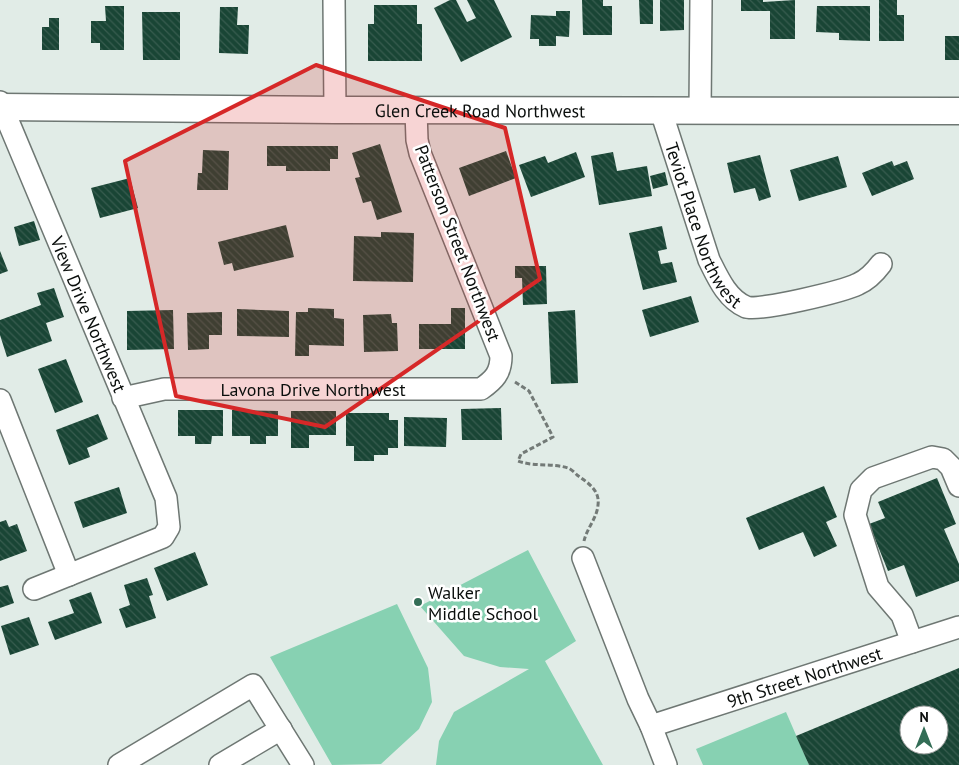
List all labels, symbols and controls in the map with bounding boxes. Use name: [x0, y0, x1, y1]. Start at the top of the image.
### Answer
street label: Glen Creek Road Northwest: [375, 99, 585, 122]
street label: Teviot Place Northwest: [660, 139, 746, 313]
street label: Patterson Street Northwest: [410, 142, 506, 344]
street label: View Drive Northwest: [46, 232, 132, 396]
street label: Lavona Drive Northwest: [220, 378, 406, 401]
place label: Walker Middle School: [428, 581, 538, 625]
marker: Walker Middle School: [412, 596, 424, 608]
street label: 9th Street Northwest: [724, 641, 885, 712]
north arrow: [899, 705, 949, 755]
text: N: [919, 708, 929, 726]

